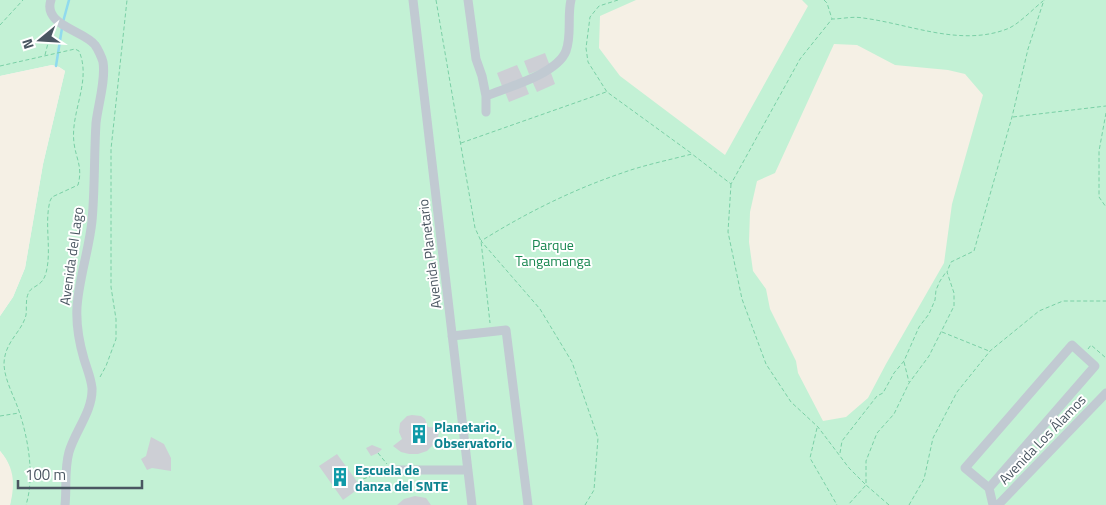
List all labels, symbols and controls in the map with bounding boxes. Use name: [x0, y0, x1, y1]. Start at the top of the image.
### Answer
north arrow: [15, 15, 65, 65]
text: N: [16, 36, 39, 52]
street label: Avenida Planetario: [412, 198, 446, 310]
street label: Avenida del Lago: [54, 206, 88, 306]
park label: Parque Tangamanga: [515, 234, 591, 271]
street label: Avenida Los Álamos: [994, 389, 1090, 489]
place label: Planetario, Observatorio: [434, 416, 513, 453]
building icon: Planetario, Observatorio: [408, 423, 430, 445]
scale bar: [18, 458, 141, 490]
place label: Escuela de danza del SNTE: [355, 459, 449, 496]
text: 100 m: [25, 463, 66, 486]
building icon: Escuela de danza del SNTE: [329, 466, 351, 488]

